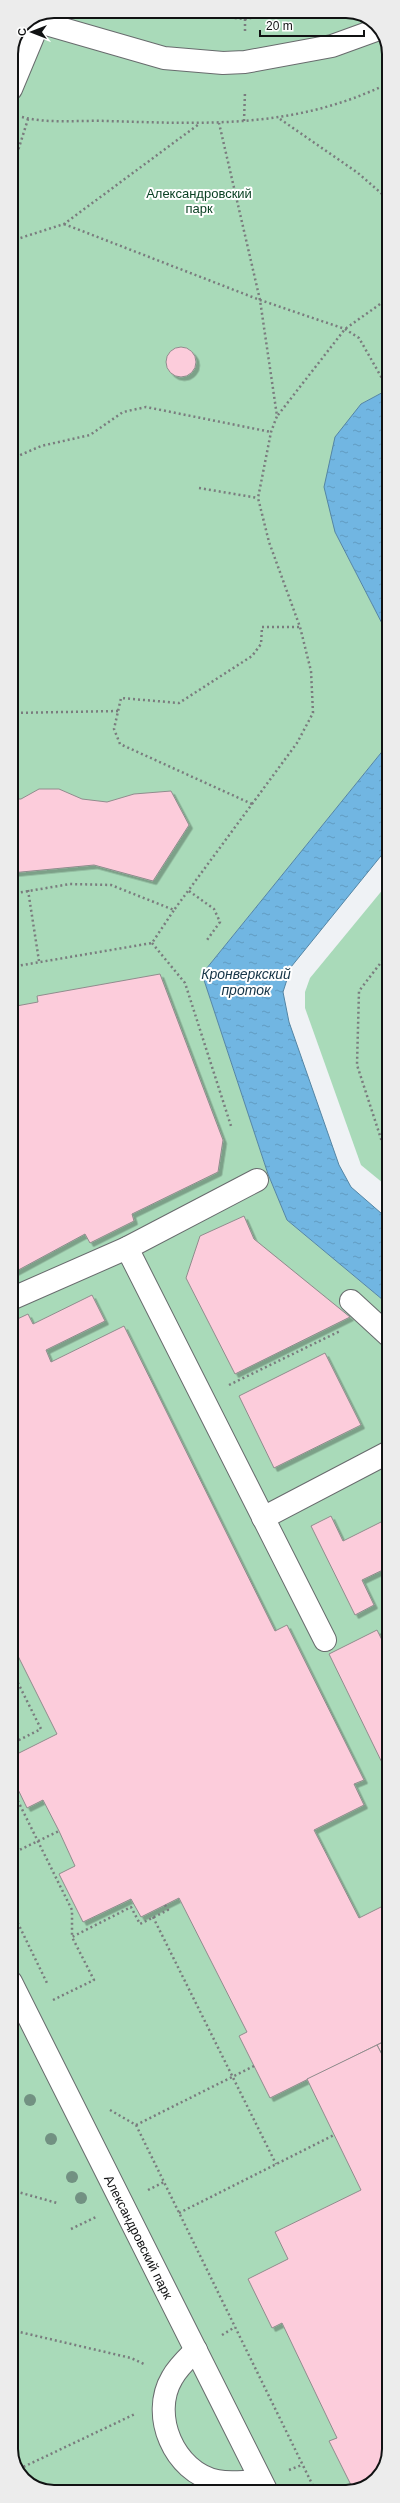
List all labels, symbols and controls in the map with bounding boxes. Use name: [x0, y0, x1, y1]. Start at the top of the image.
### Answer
north arrow: [12, 12, 52, 52]
scale bar: [260, 12, 364, 38]
text: 20 m: [266, 19, 293, 33]
text: С: [16, 28, 28, 36]
park label: Александровский парк: [146, 186, 252, 216]
water label: Кронверкский проток: [201, 966, 291, 998]
street label: Александровский парк: [102, 2172, 176, 2301]

